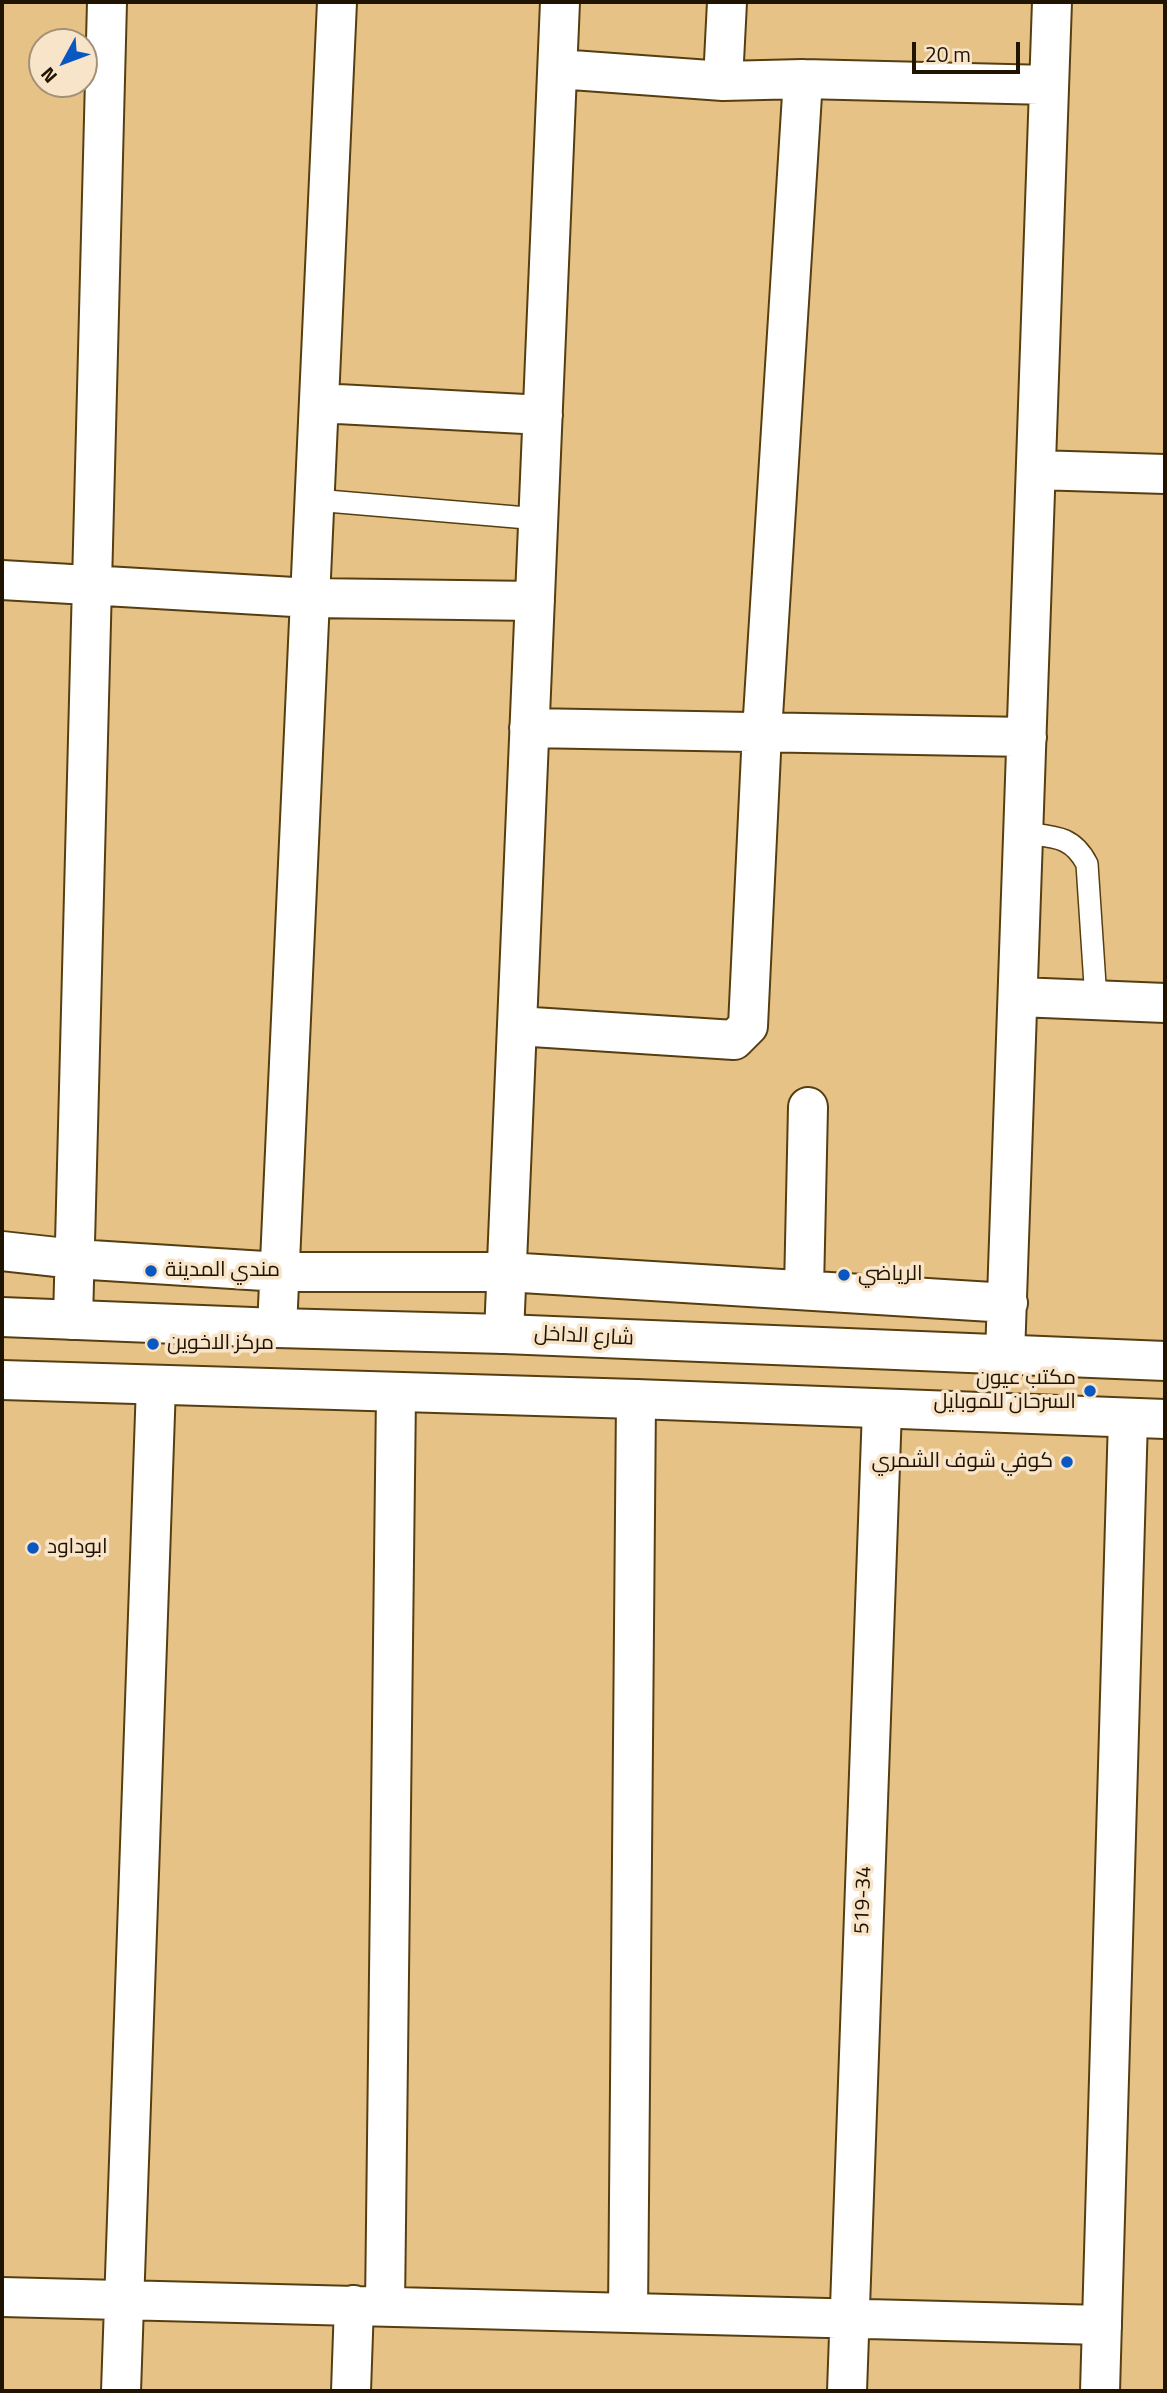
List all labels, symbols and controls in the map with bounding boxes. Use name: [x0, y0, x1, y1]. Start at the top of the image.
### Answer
north arrow: [28, 28, 98, 98]
scale bar: [915, 28, 1024, 72]
text: 20 m: [925, 38, 971, 70]
text: N: [33, 61, 64, 90]
place label: مندي المدينة: [165, 1258, 280, 1284]
place label: الرياضي: [858, 1262, 923, 1288]
marker: مندي المدينة: [143, 1263, 159, 1279]
marker: الرياضي: [836, 1267, 852, 1283]
street label: شارع الداخل: [533, 1322, 635, 1352]
place label: مركز الاخوين: [167, 1331, 274, 1357]
marker: مركز الاخوين: [145, 1336, 161, 1352]
place label: مكتب عيون السرحان للموبايل: [933, 1366, 1076, 1416]
marker: مكتب عيون السرحان للموبايل: [1082, 1383, 1098, 1399]
place label: كوفي شوف الشمري: [871, 1449, 1053, 1475]
marker: كوفي شوف الشمري: [1059, 1454, 1075, 1470]
place label: ابوداود: [47, 1535, 108, 1561]
marker: ابوداود: [25, 1540, 41, 1556]
street label: 519-34: [850, 1866, 878, 1934]

